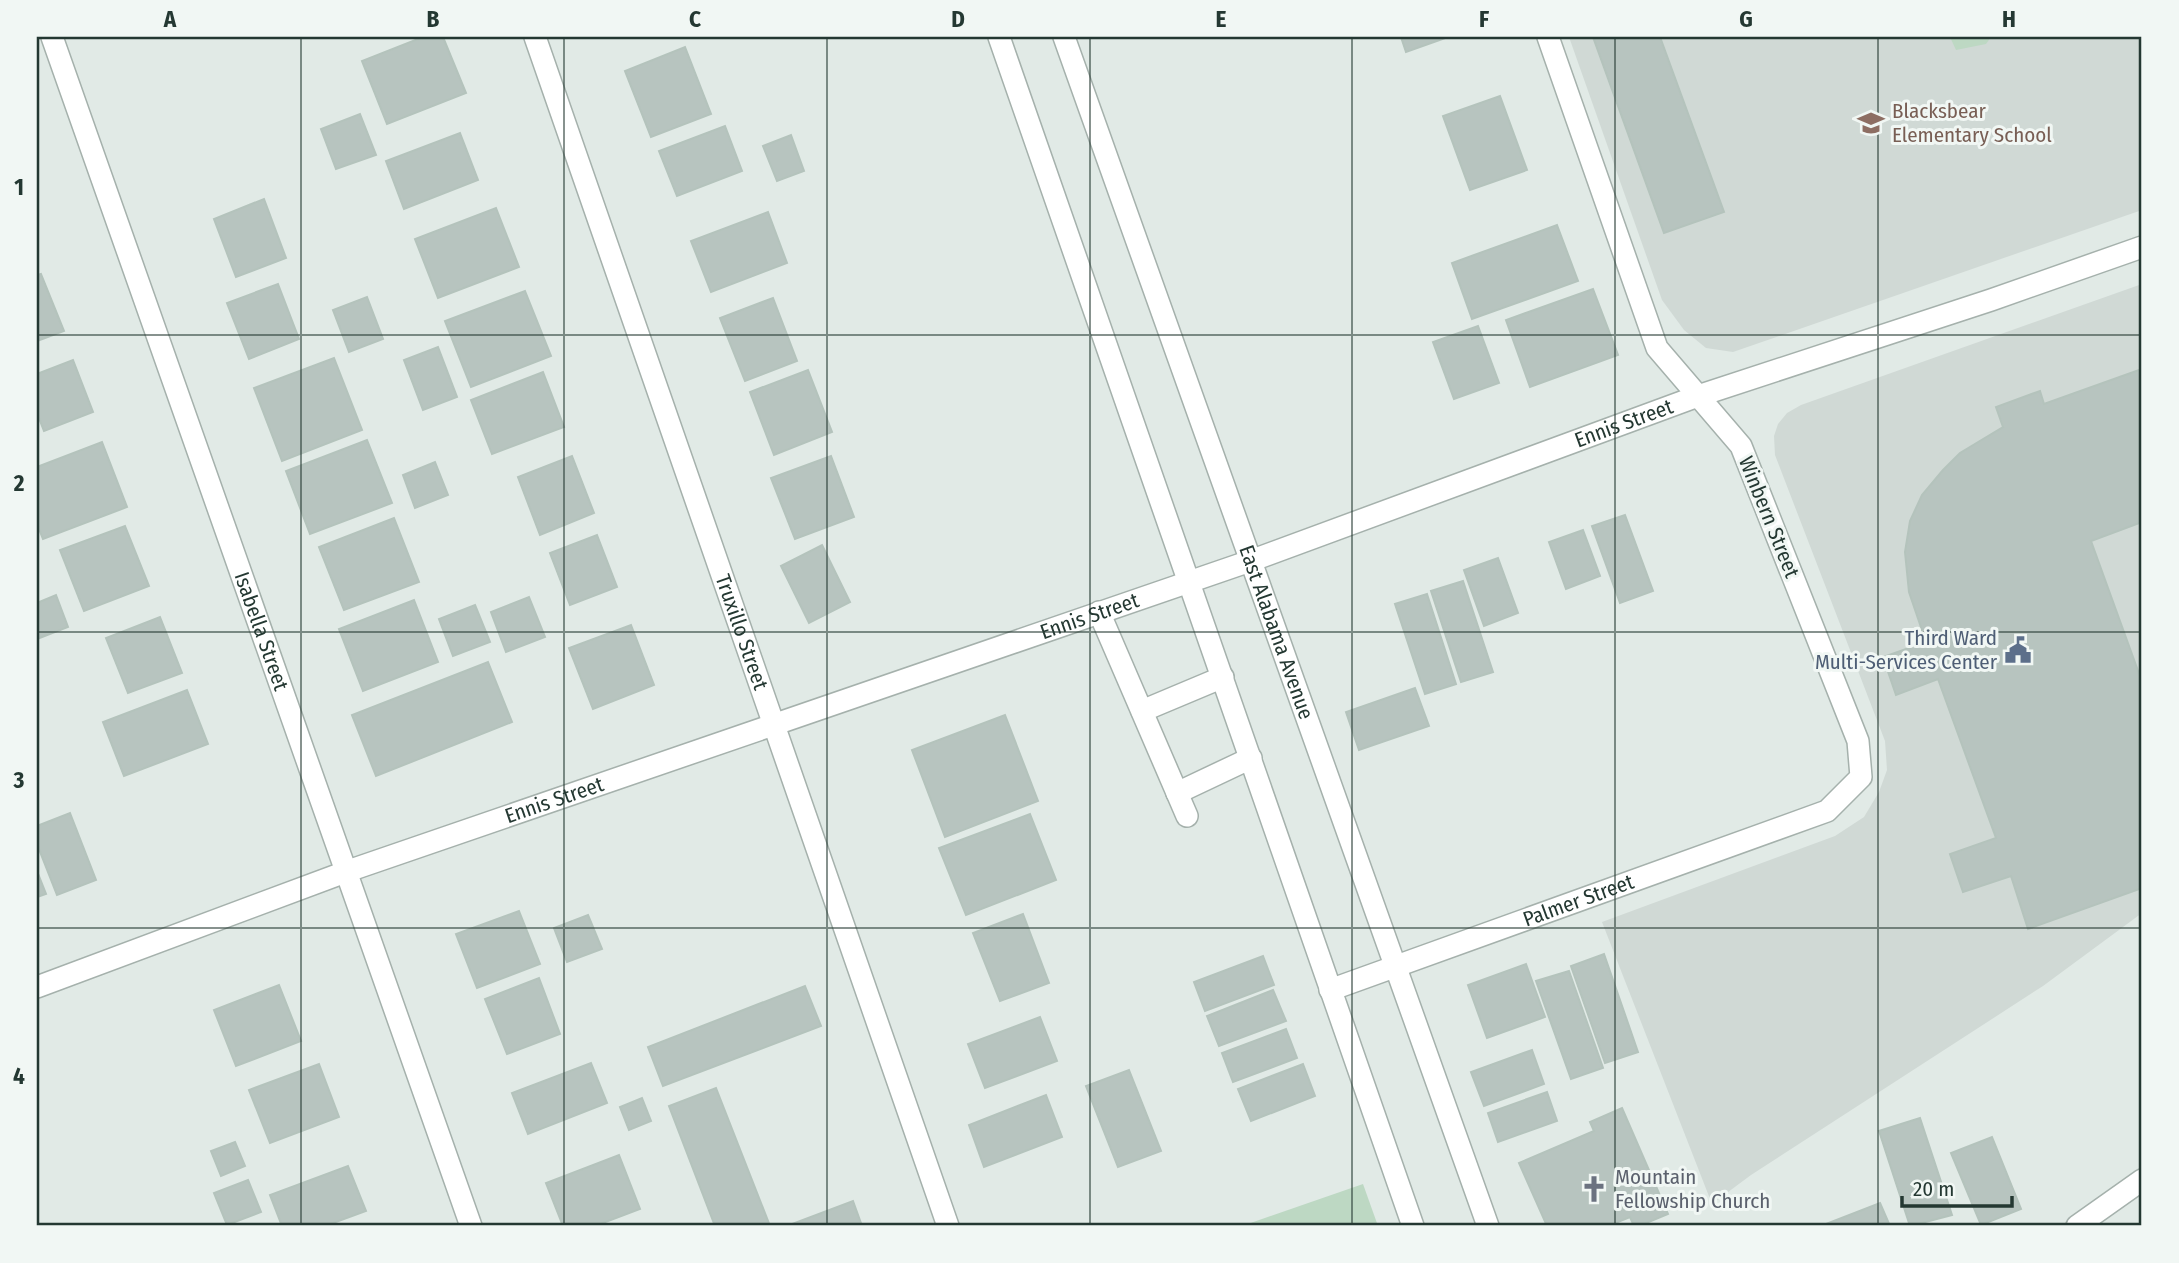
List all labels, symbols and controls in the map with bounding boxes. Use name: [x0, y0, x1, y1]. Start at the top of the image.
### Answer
text: A: [163, 5, 177, 33]
text: B: [427, 5, 440, 33]
text: C: [689, 5, 701, 33]
text: D: [951, 5, 965, 33]
text: E: [1216, 5, 1227, 33]
text: F: [1479, 5, 1489, 33]
text: G: [1739, 5, 1753, 33]
text: H: [2002, 5, 2016, 33]
place label: Blacksbear Elementary School: [1892, 98, 2052, 148]
school or university icon: Blacksbear Elementary School: [1856, 108, 1886, 138]
text: 1: [14, 173, 24, 201]
street label: Ennis Street: [1571, 393, 1677, 453]
street label: Winbern Street: [1733, 453, 1805, 582]
text: 2: [13, 469, 25, 497]
street label: East Alabama Avenue: [1233, 542, 1319, 723]
street label: Isabella Street: [229, 568, 294, 694]
street label: Truxillo Street: [710, 571, 774, 693]
street label: Ennis Street: [1037, 587, 1142, 645]
place label: Third Ward Multi-Services Center: [1815, 625, 1998, 675]
public building icon: Third Ward Multi-Services Center: [2003, 635, 2033, 665]
text: 3: [13, 766, 25, 794]
street label: Ennis Street: [501, 771, 607, 829]
street label: Palmer Street: [1519, 869, 1637, 932]
text: 4: [13, 1062, 25, 1090]
place label: Mountain Fellowship Church: [1615, 1164, 1770, 1214]
scale bar: [1902, 1165, 2013, 1209]
church icon: Mountain Fellowship Church: [1579, 1174, 1609, 1204]
text: 20 m: [1913, 1176, 1954, 1202]

